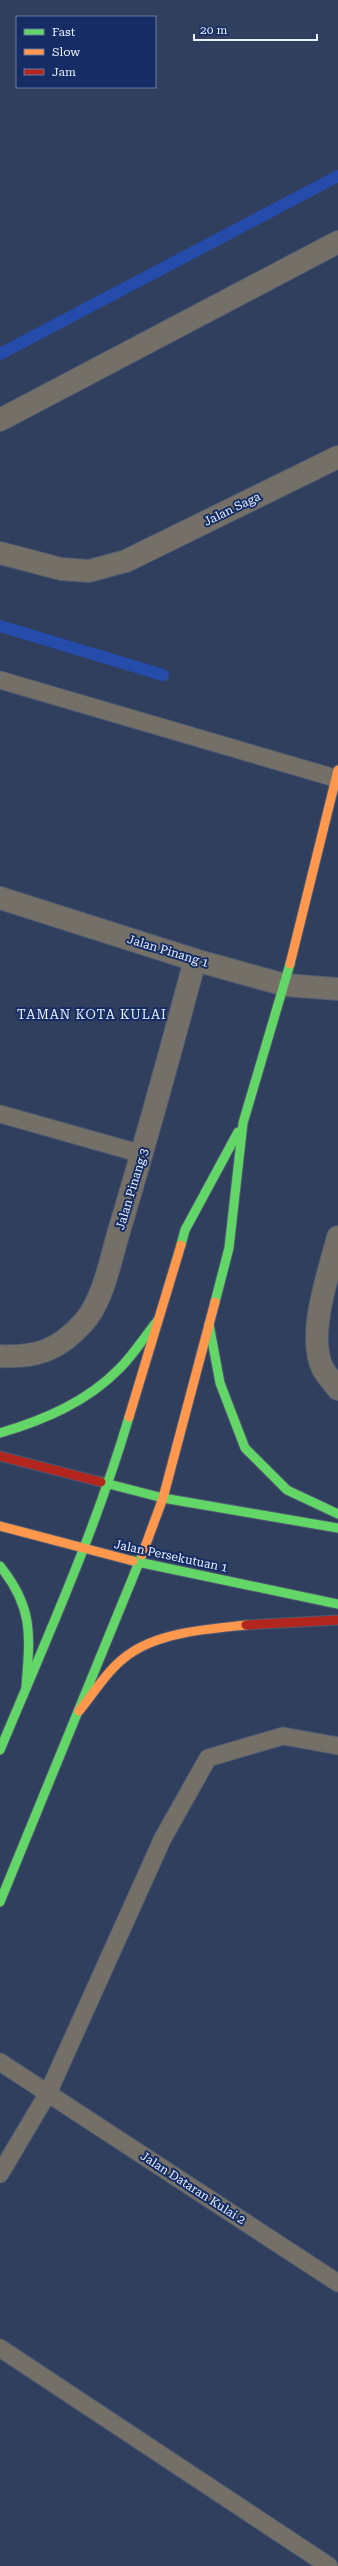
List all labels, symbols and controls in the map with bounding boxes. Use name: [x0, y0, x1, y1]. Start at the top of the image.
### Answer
legend: [16, 16, 156, 88]
scale bar: [194, 16, 317, 42]
text: 20 m: [200, 23, 227, 37]
text: Fast: [52, 25, 76, 39]
text: Slow: [52, 45, 80, 59]
text: Jam: [52, 65, 76, 79]
street label: Jalan Saga: [201, 489, 263, 529]
street label: Jalan Pinang 1: [126, 932, 211, 970]
district label: TAMAN KOTA KULAI: [17, 1007, 167, 1022]
street label: Jalan Pinang 3: [113, 1146, 151, 1231]
street label: Jalan Persekutuan 1: [113, 1537, 229, 1575]
street label: Jalan Dataran Kulai 2: [138, 2149, 248, 2227]

